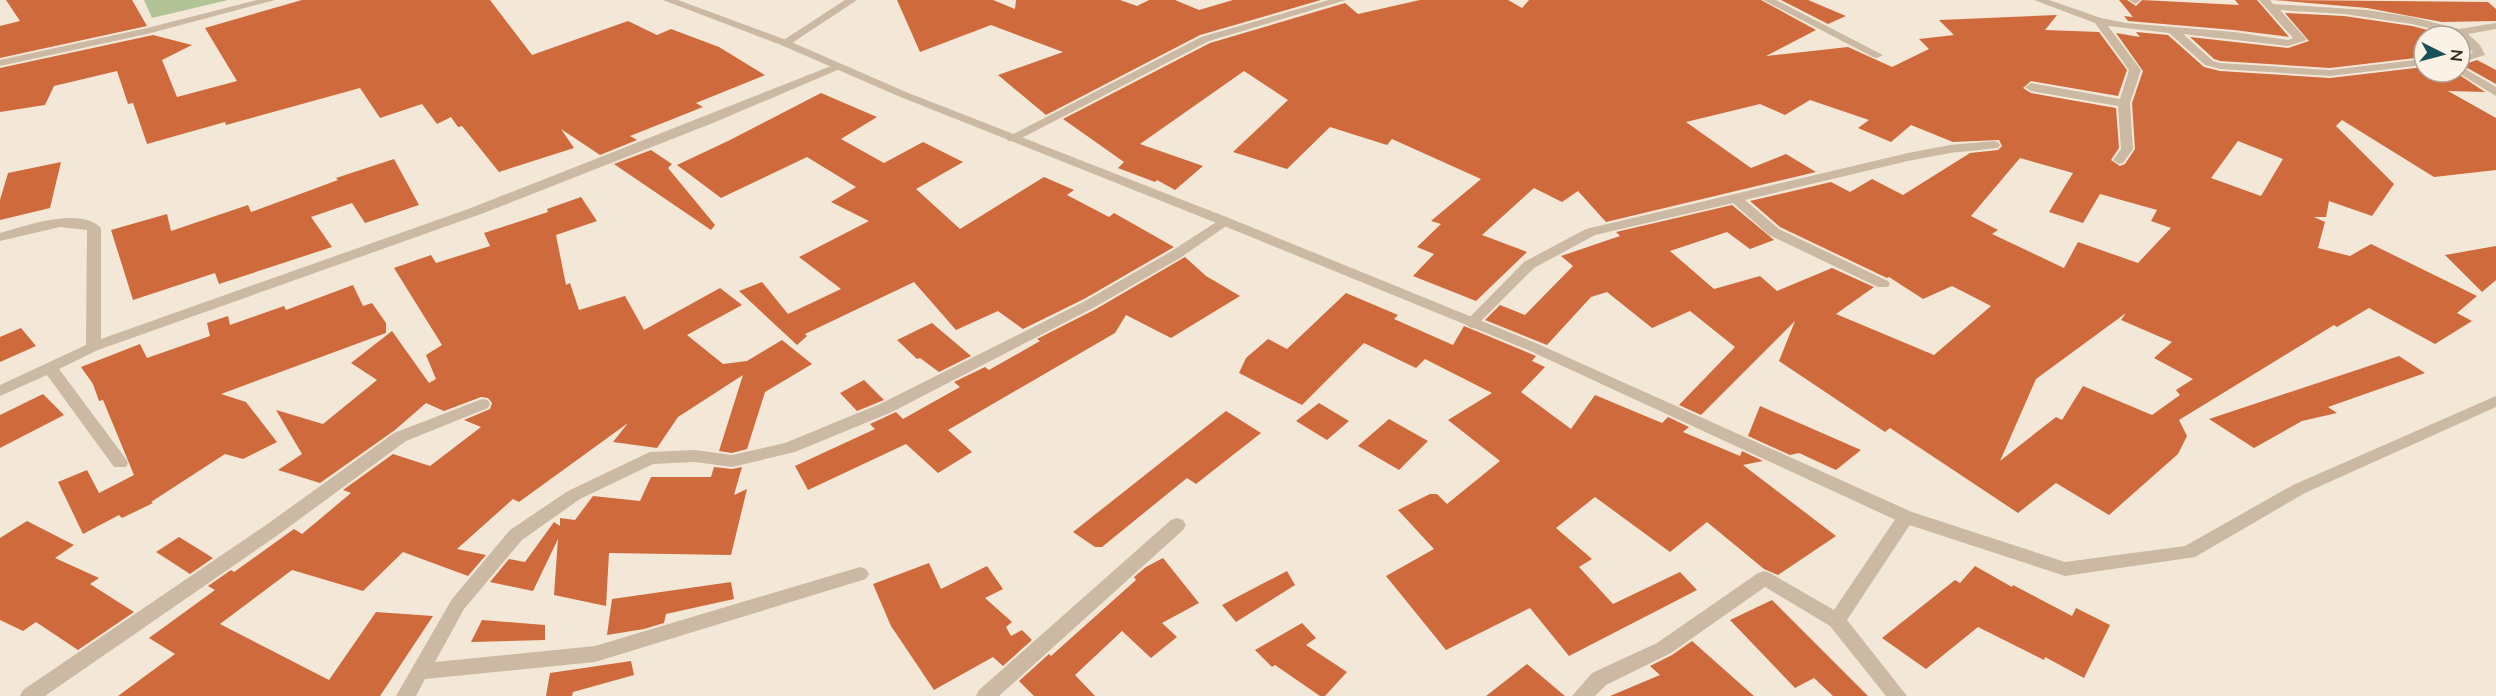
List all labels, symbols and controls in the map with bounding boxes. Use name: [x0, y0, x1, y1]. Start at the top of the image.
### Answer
north arrow: [2412, 24, 2472, 84]
text: N: [2447, 48, 2468, 63]

